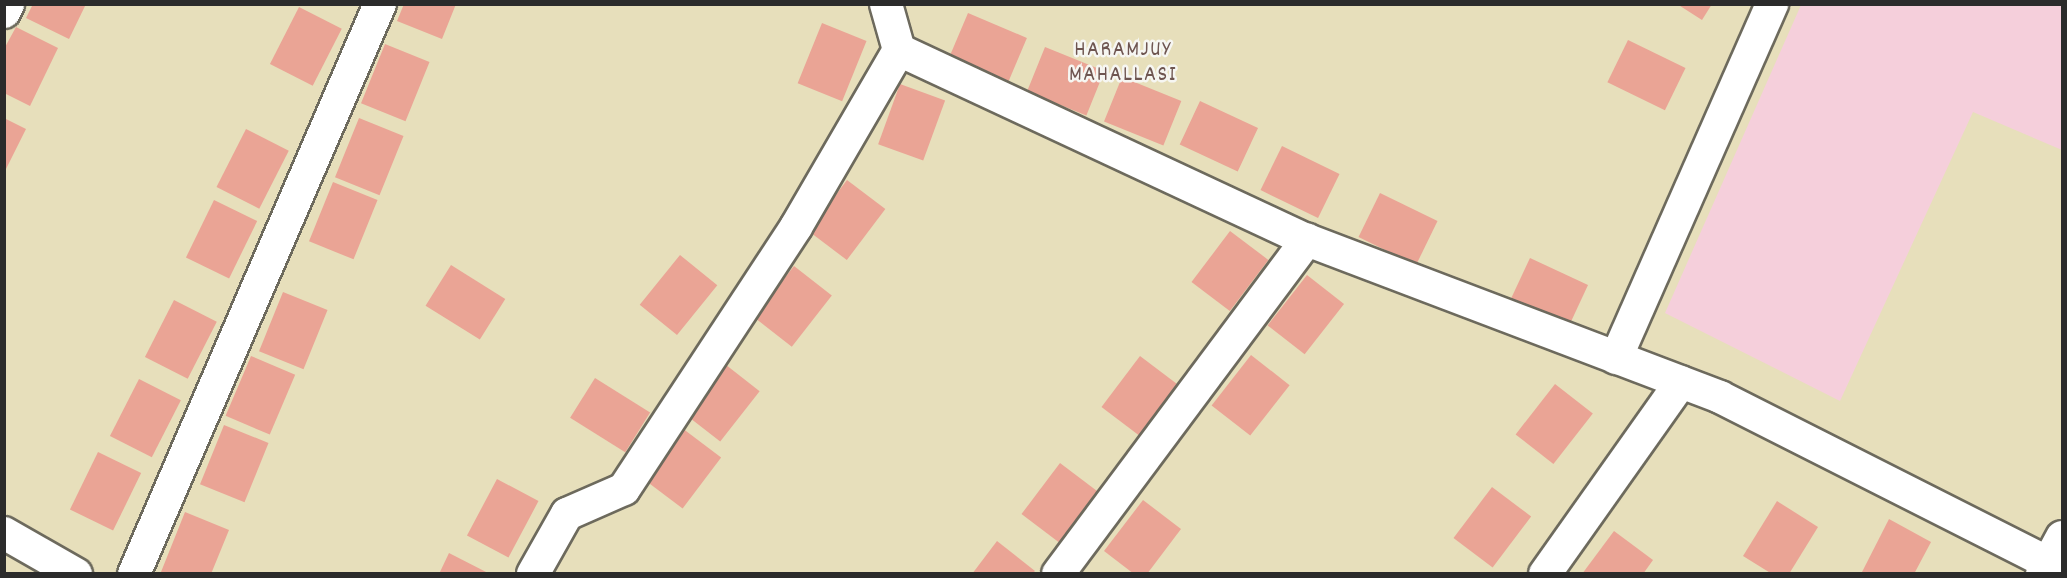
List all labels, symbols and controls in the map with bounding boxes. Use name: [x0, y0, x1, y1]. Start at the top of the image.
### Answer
district label: HARAMJUY MAHALLASI: [1069, 37, 1177, 88]

